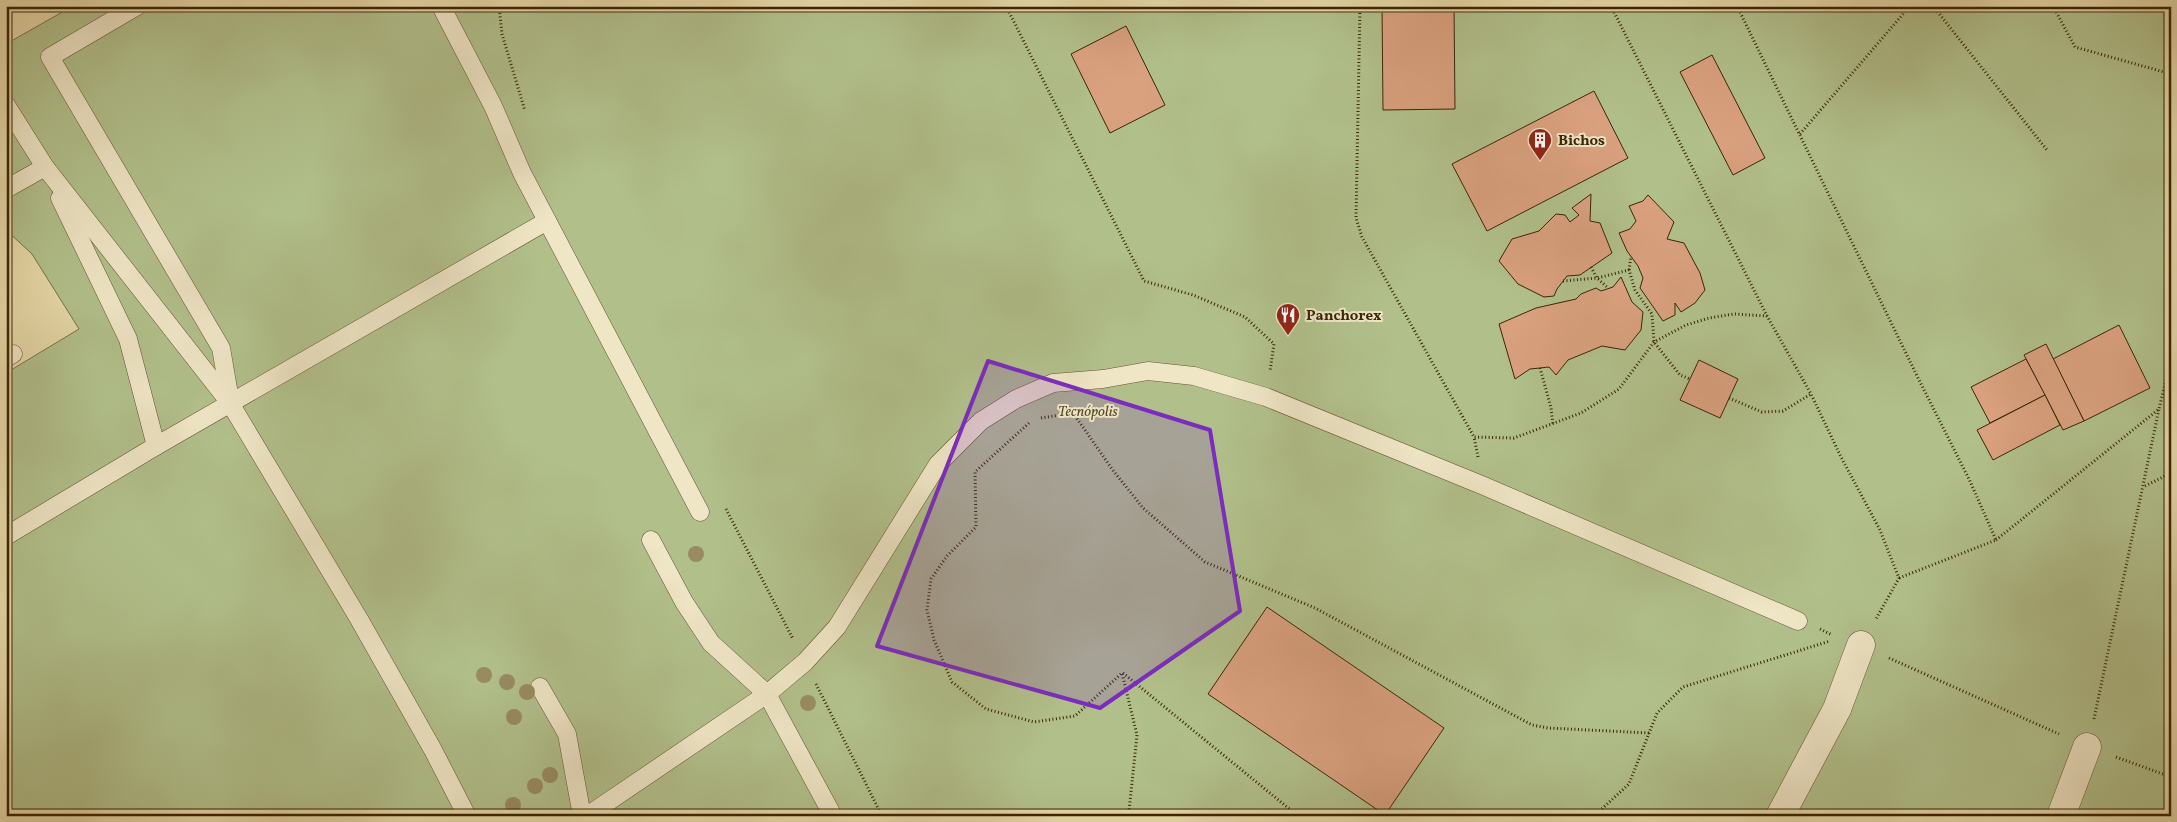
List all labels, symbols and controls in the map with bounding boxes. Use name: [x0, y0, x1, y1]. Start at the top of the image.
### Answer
building icon: Bichos: [1527, 127, 1553, 161]
place label: Bichos: [1558, 131, 1605, 152]
restaurant icon: Panchorex: [1275, 302, 1301, 336]
place label: Panchorex: [1306, 306, 1382, 327]
park label: Tecnópolis: [1058, 402, 1118, 423]

